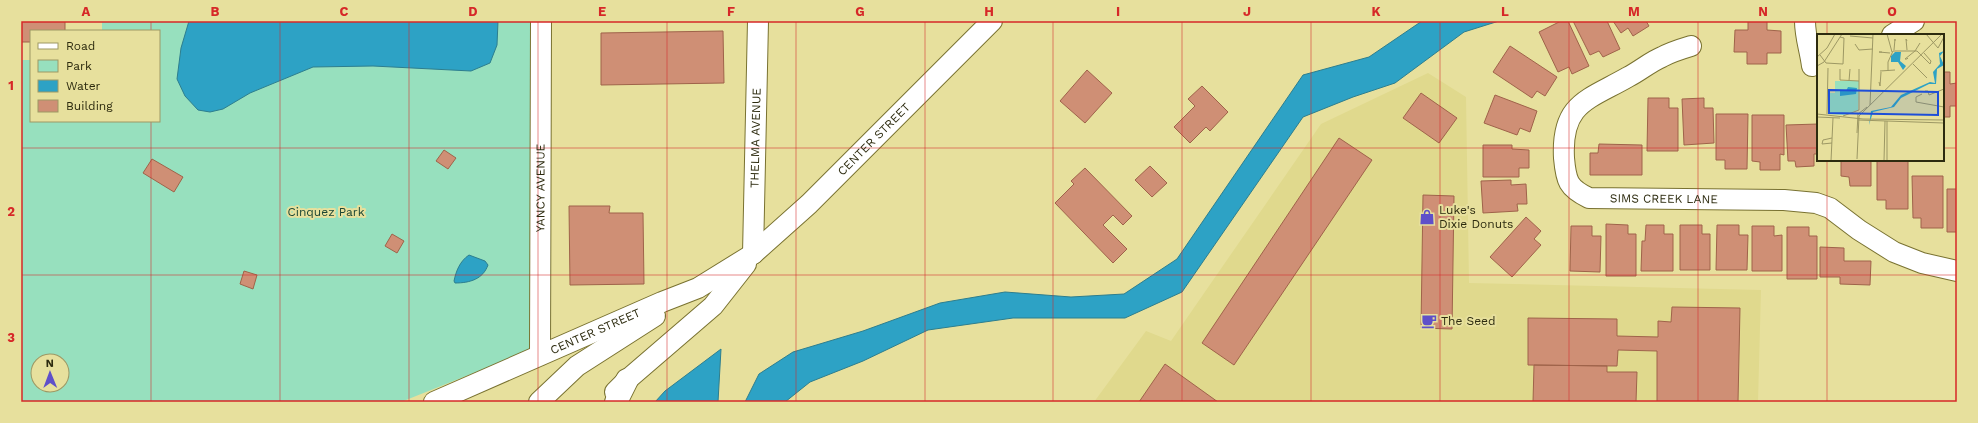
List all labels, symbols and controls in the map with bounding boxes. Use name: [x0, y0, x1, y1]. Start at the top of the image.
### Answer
text: A: [82, 4, 91, 19]
text: B: [211, 4, 220, 19]
text: C: [340, 4, 349, 19]
text: D: [468, 4, 478, 19]
text: E: [598, 4, 606, 19]
text: F: [727, 4, 735, 19]
text: G: [855, 4, 865, 19]
text: H: [984, 4, 994, 19]
text: I: [1116, 4, 1120, 19]
text: J: [1243, 4, 1251, 19]
text: K: [1371, 4, 1381, 19]
text: L: [1501, 4, 1509, 19]
text: M: [1628, 4, 1640, 19]
text: N: [1758, 4, 1768, 19]
text: O: [1887, 4, 1897, 19]
legend: [30, 30, 160, 122]
inset map: [1817, 34, 1944, 161]
text: Road: [66, 39, 95, 53]
text: Park: [66, 59, 92, 73]
text: 1: [8, 78, 14, 93]
text: Water: [66, 79, 101, 93]
street label: THELMA AVENUE: [747, 88, 764, 188]
text: Building: [66, 99, 113, 113]
street label: CENTER STREET: [835, 100, 913, 178]
street label: YANCY AVENUE: [533, 143, 548, 232]
street label: SIMS CREEK LANE: [1610, 191, 1718, 206]
place label: Luke's Dixie Donuts: [1439, 203, 1513, 231]
text: 2: [7, 204, 15, 219]
park label: Cinquez Park: [287, 205, 365, 219]
shop icon: Luke's Dixie Donuts: [1418, 208, 1436, 226]
street label: CENTER STREET: [548, 305, 642, 357]
cafe icon: The Seed: [1420, 312, 1438, 330]
place label: The Seed: [1441, 314, 1496, 328]
text: 3: [7, 330, 15, 345]
north arrow: [30, 353, 70, 393]
text: N: [46, 357, 54, 370]

